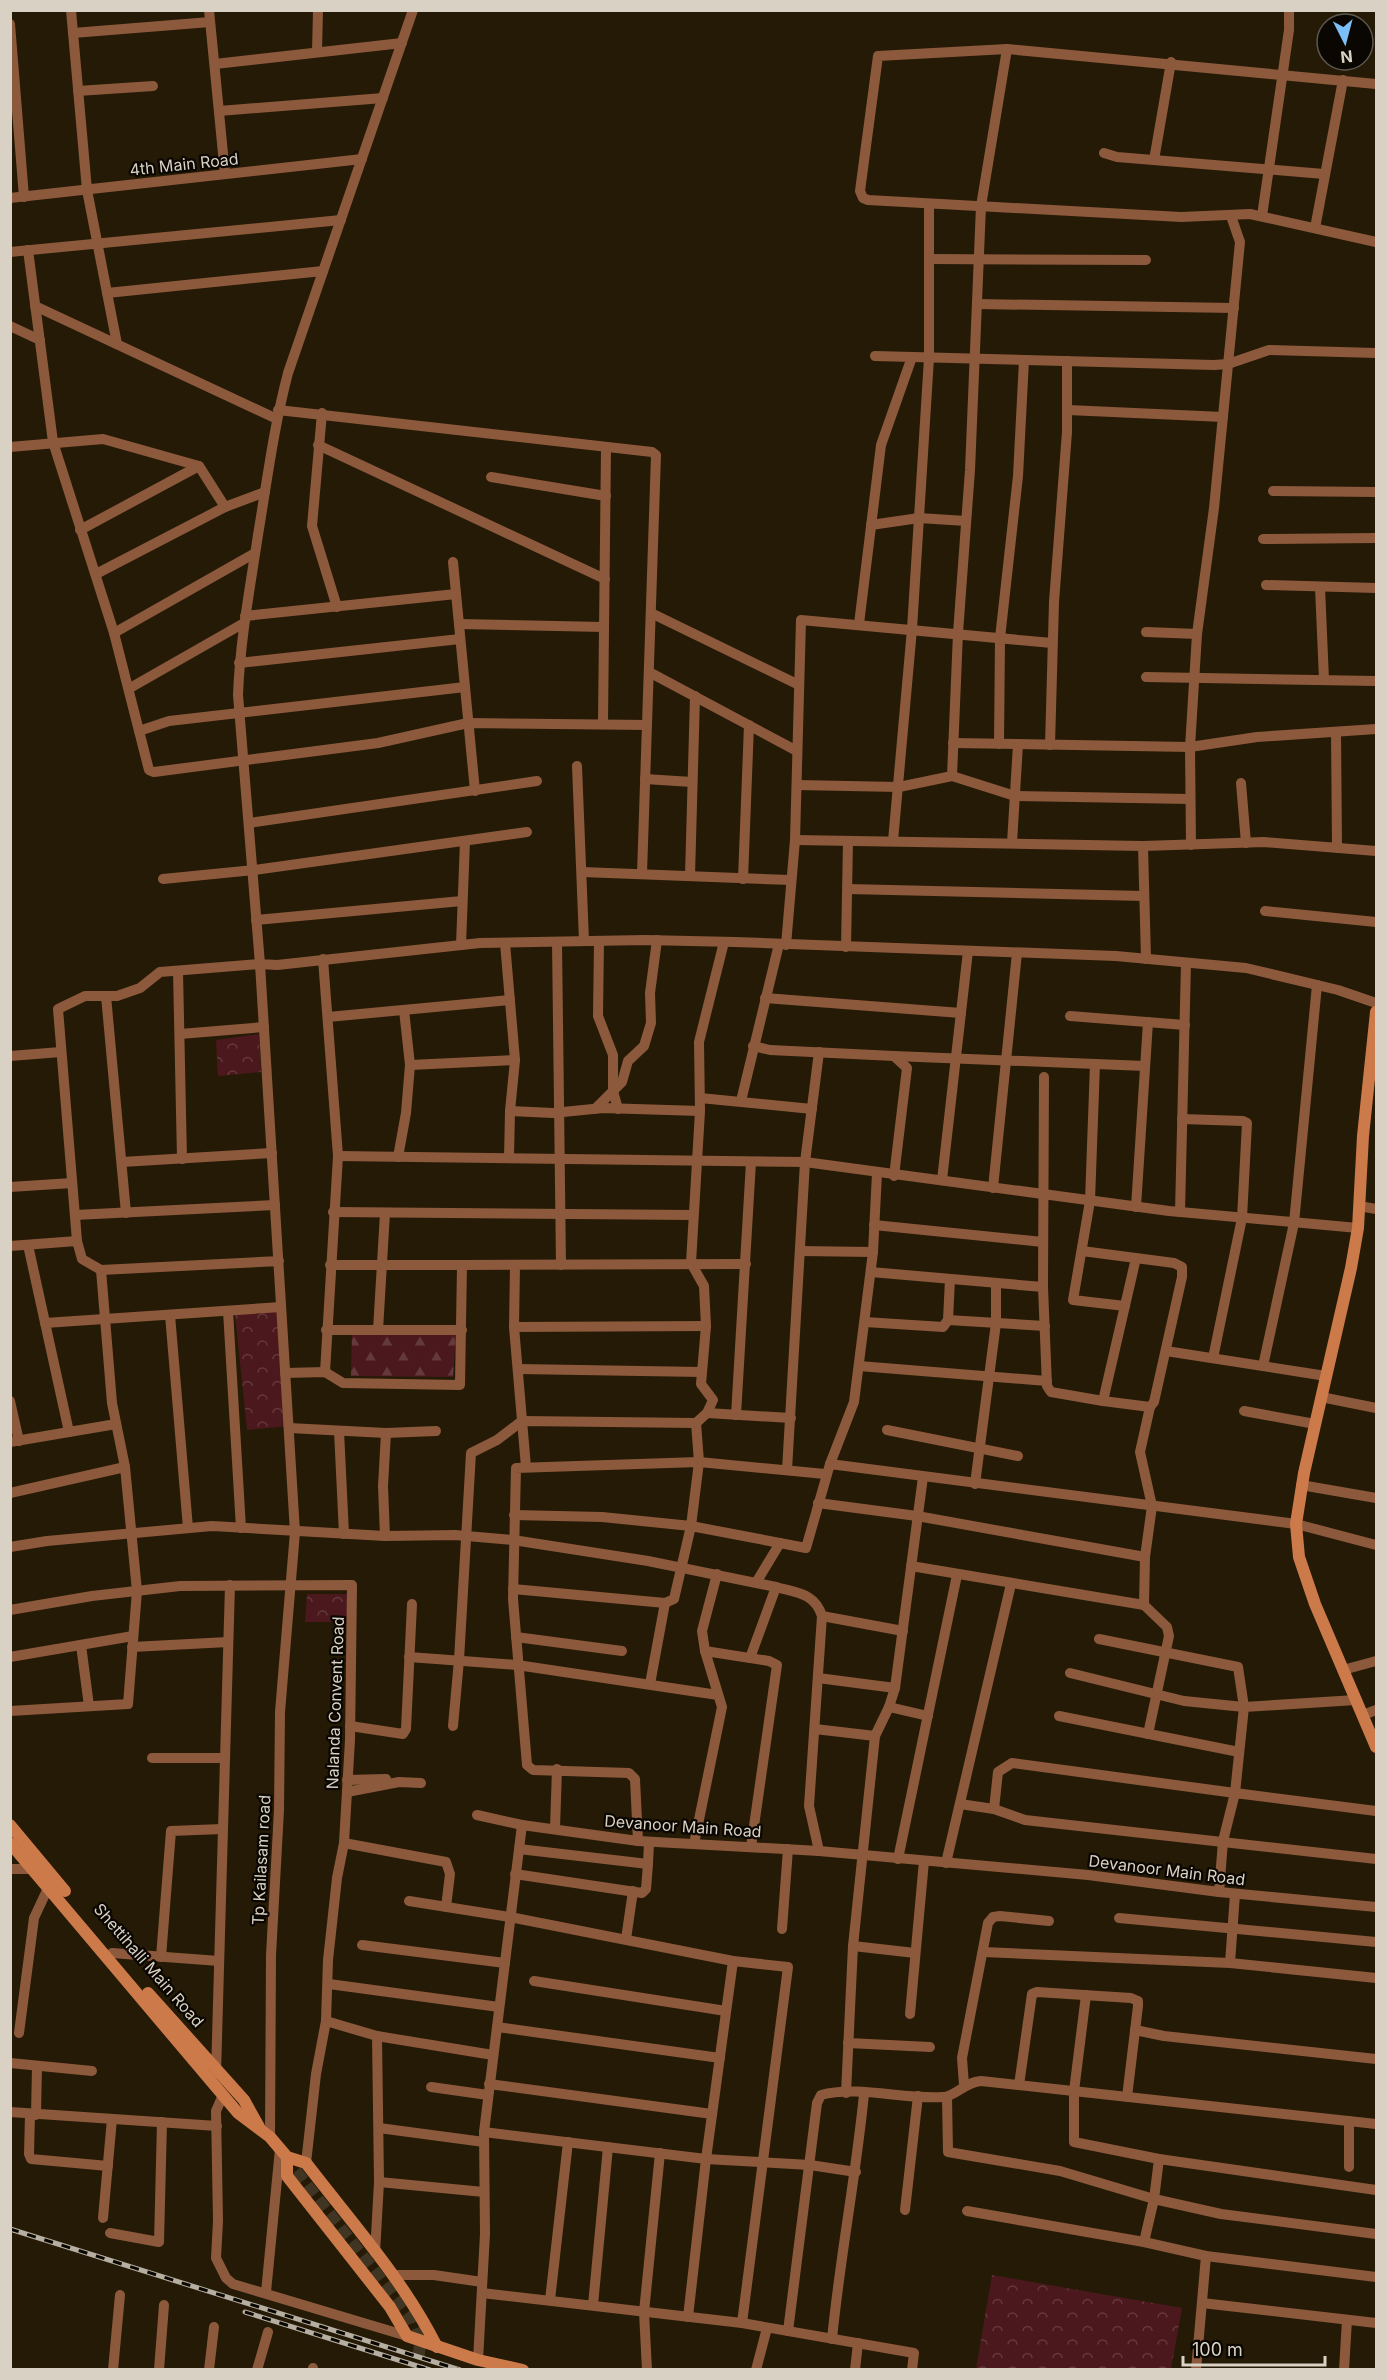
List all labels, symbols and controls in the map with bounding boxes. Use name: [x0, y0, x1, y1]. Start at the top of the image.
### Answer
north arrow: [1315, 12, 1375, 72]
text: N: [1339, 46, 1354, 68]
street label: 4th Main Road: [129, 148, 239, 180]
street label: Nalanda Convent Road: [322, 1616, 348, 1790]
street label: Tp Kailasam road: [248, 1794, 274, 1926]
street label: Devanoor Main Road: [604, 1811, 762, 1841]
street label: Devanoor Main Road: [1088, 1850, 1246, 1890]
street label: Shettihalli Main Road: [90, 1899, 208, 2031]
scale bar: [1183, 2329, 1326, 2367]
text: 100 m: [1192, 2339, 1243, 2360]

